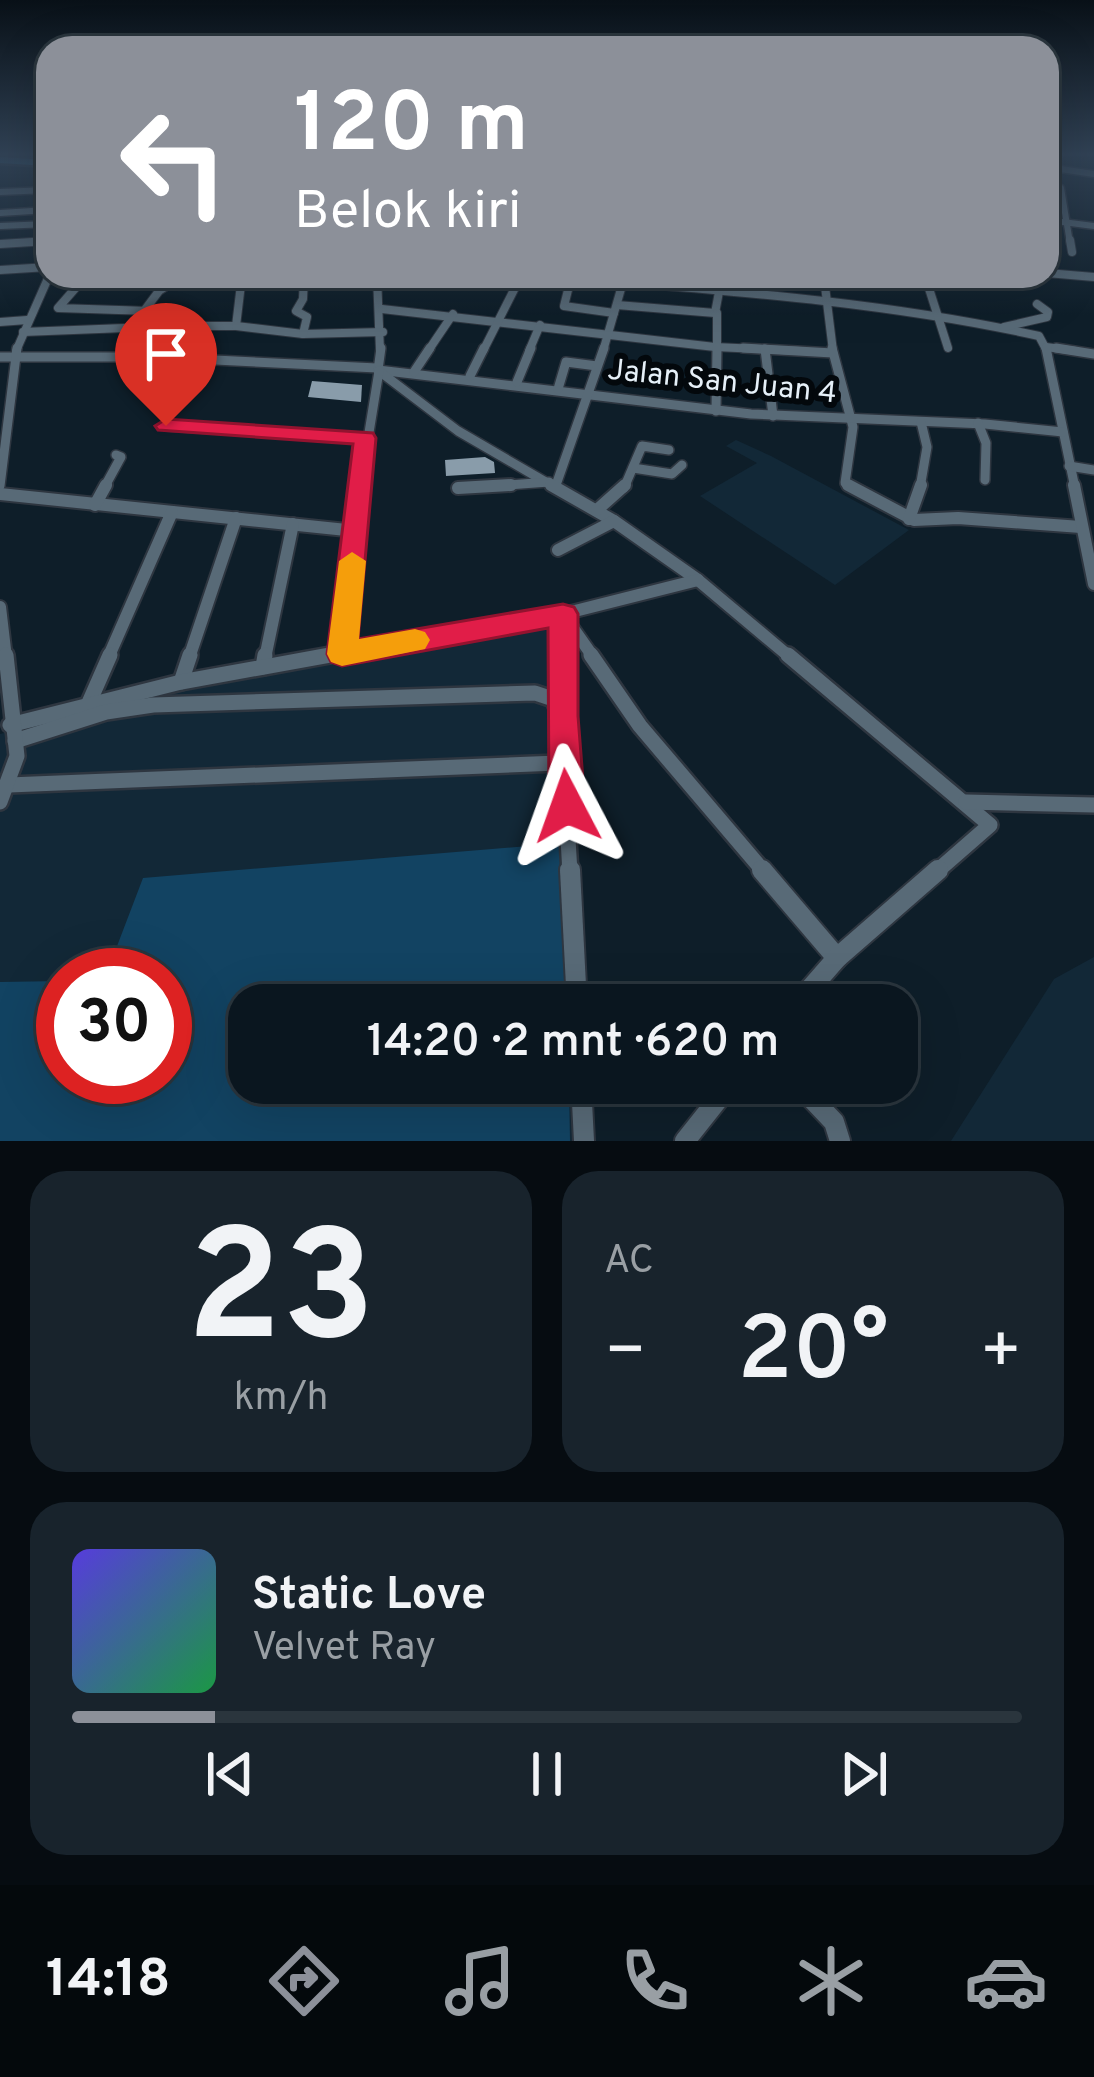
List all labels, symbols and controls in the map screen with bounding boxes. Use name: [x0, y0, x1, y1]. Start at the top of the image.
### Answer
text: 120 m: [294, 75, 529, 181]
icon: left: [96, 84, 252, 240]
text: Belok kiri: [294, 179, 521, 248]
pin: [115, 303, 217, 426]
icon: arrive: [133, 321, 199, 387]
street label: Jalan San Juan 4: [605, 353, 839, 413]
position arrow: [504, 743, 630, 869]
speed limit sign: 30: [36, 948, 192, 1104]
text: 14:20 · 2 mnt · 620 m: [367, 1015, 779, 1072]
text: 23: [187, 1198, 375, 1396]
text: AC: [604, 1238, 654, 1287]
text: 20°: [737, 1298, 889, 1411]
text: −: [604, 1313, 647, 1396]
text: +: [979, 1313, 1022, 1396]
text: km/h: [234, 1375, 328, 1424]
text: Static Love: [252, 1568, 486, 1625]
text: Velvet Ray: [252, 1625, 436, 1674]
icon: previous: [197, 1741, 263, 1807]
icon: pause: [514, 1741, 580, 1807]
icon: next: [831, 1741, 897, 1807]
icon: directions: [262, 1939, 346, 2023]
icon: music: [438, 1939, 522, 2023]
icon: phone: [613, 1939, 697, 2023]
icon: climate: [789, 1939, 873, 2023]
icon: car: [964, 1939, 1048, 2023]
text: 14:18: [46, 1947, 171, 2016]

